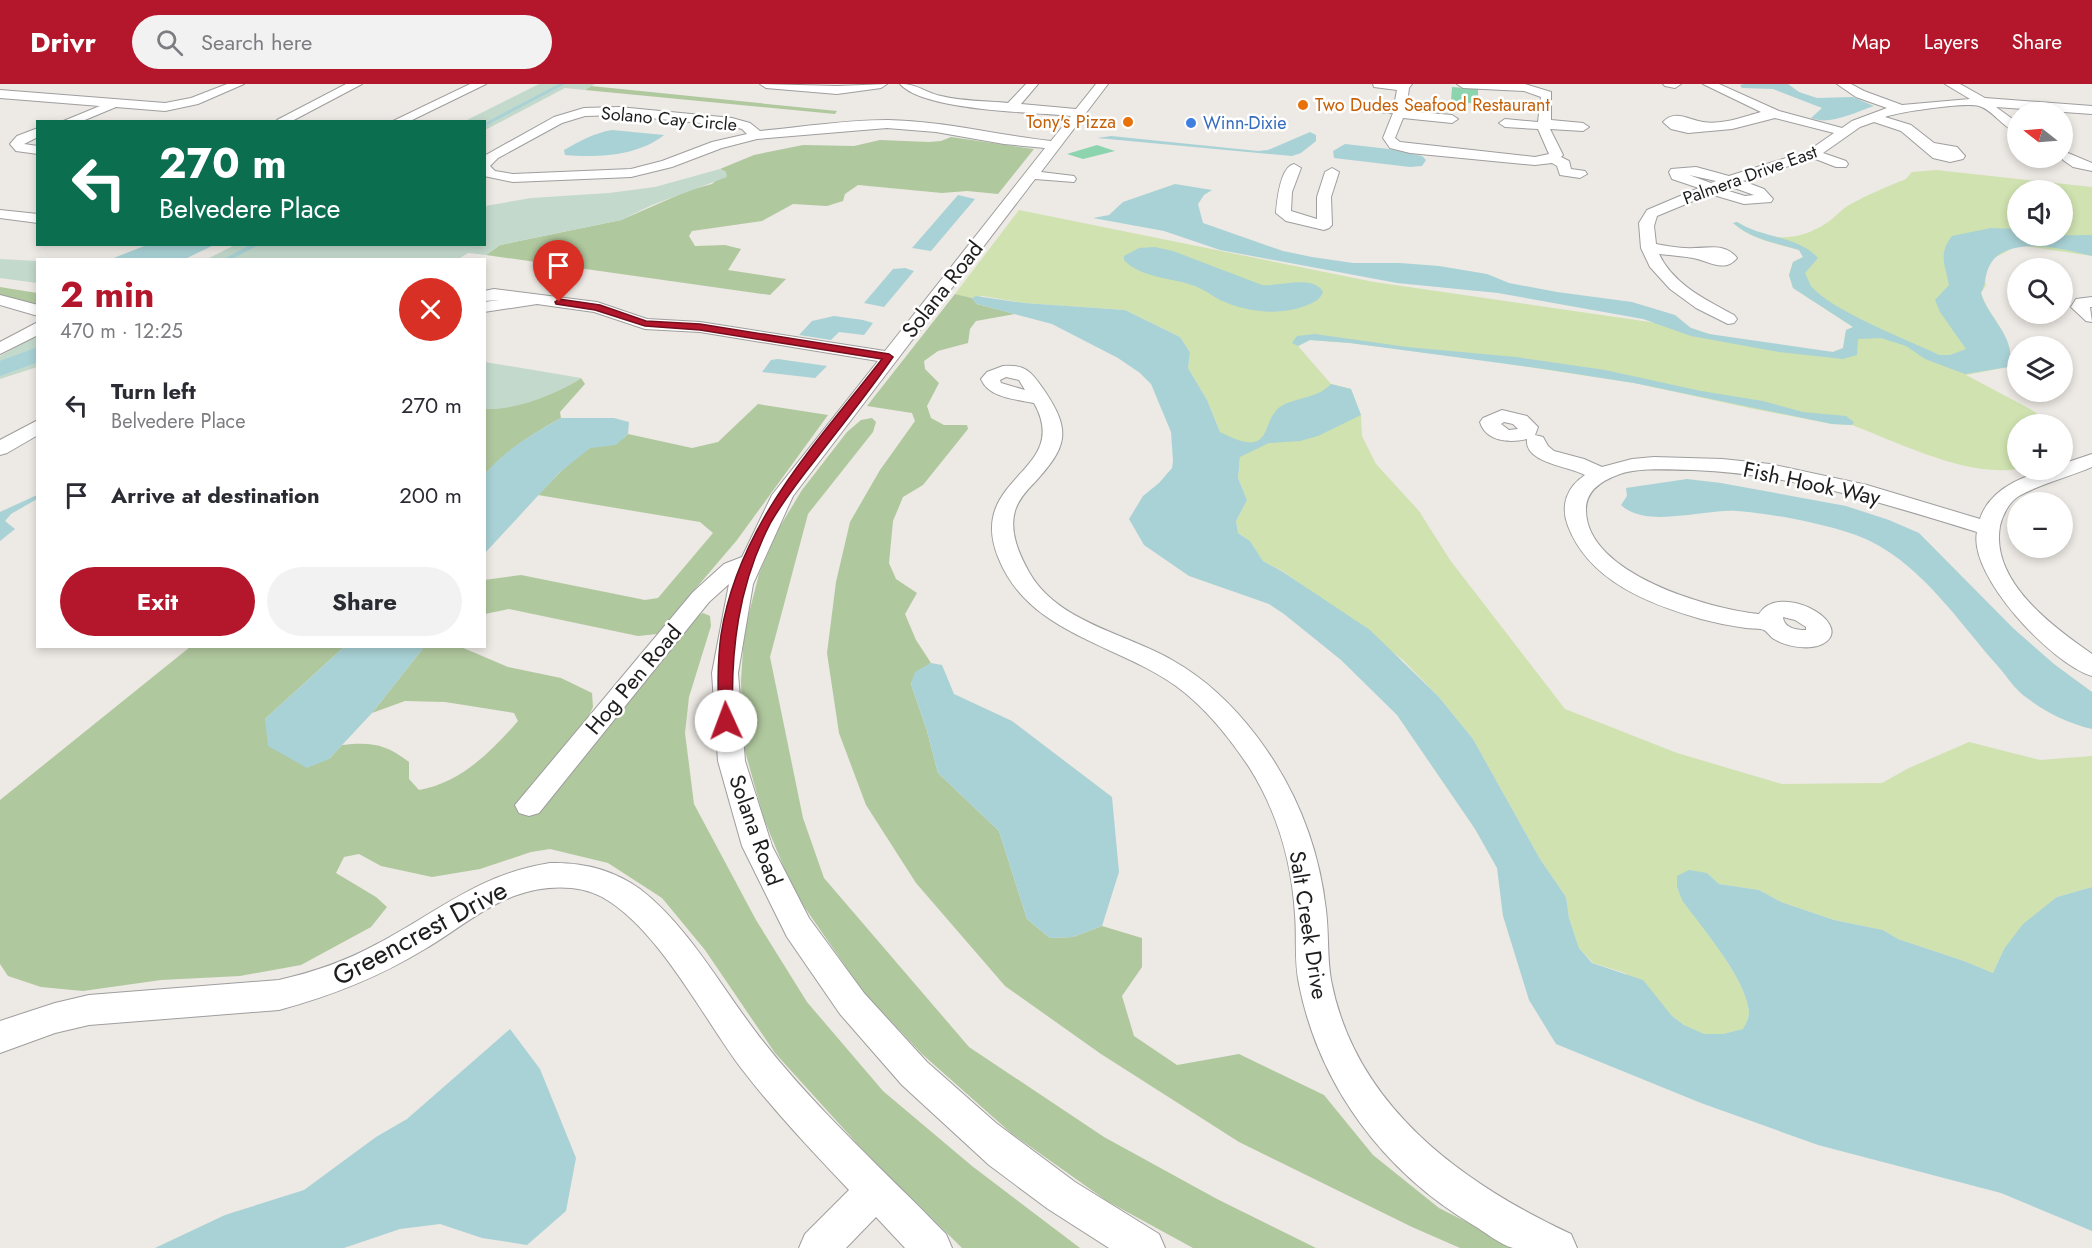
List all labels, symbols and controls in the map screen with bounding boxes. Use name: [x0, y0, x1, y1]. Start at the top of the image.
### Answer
search box: [132, 15, 552, 69]
text: Drivr: [30, 22, 96, 63]
icon: search: [153, 26, 186, 59]
text: Search here: [201, 26, 312, 58]
text: Map: [1852, 27, 1891, 57]
text: Layers: [1924, 27, 1979, 57]
text: Share: [2012, 27, 2062, 57]
place label: Two Dudes Seafood Restaurant: [1315, 92, 1550, 118]
marker: Two Dudes Seafood Restaurant: [1296, 98, 1310, 112]
street label: Solano Cay Circle: [600, 100, 738, 138]
north arrow: [2007, 102, 2073, 168]
map controls: [2007, 102, 2073, 558]
place label: Tony's Pizza: [1026, 109, 1116, 135]
place label: Winn-Dixie: [1203, 110, 1287, 136]
marker: Tony's Pizza: [1121, 115, 1135, 129]
marker: Winn-Dixie: [1184, 116, 1198, 130]
text: 270 m: [159, 133, 287, 194]
street label: Palmera Drive East: [1679, 138, 1821, 211]
icon: left: [60, 144, 138, 222]
button: sound: [2007, 180, 2073, 246]
text: Belvedere Place: [159, 189, 341, 228]
street label: Solana Road: [894, 233, 990, 345]
pin: [533, 240, 584, 302]
icon: arrive: [542, 249, 575, 282]
button: search: [2007, 258, 2073, 324]
text: 2 min: [60, 268, 155, 320]
button: close: [399, 278, 462, 341]
text: 470 m · 12:25: [60, 317, 183, 346]
button: layers: [2007, 336, 2073, 402]
text: Turn left: [111, 375, 196, 407]
icon: left: [60, 389, 93, 422]
text: 270 m: [401, 389, 462, 421]
text: Belvedere Place: [111, 407, 245, 436]
button: +: [2007, 414, 2073, 480]
street label: Fish Hook Way: [1740, 453, 1884, 513]
icon: arrive: [60, 479, 93, 512]
text: Arrive at destination: [111, 479, 320, 511]
text: 200 m: [399, 479, 462, 511]
button: −: [2007, 492, 2073, 558]
button: Exit: [60, 567, 255, 636]
button: Share: [267, 567, 462, 636]
street label: Hog Pen Road: [577, 617, 689, 741]
position arrow: [694, 689, 758, 753]
street label: Solana Road: [721, 770, 791, 890]
street label: Salt Creek Drive: [1281, 849, 1337, 1001]
street label: Greencrest Drive: [325, 870, 514, 995]

